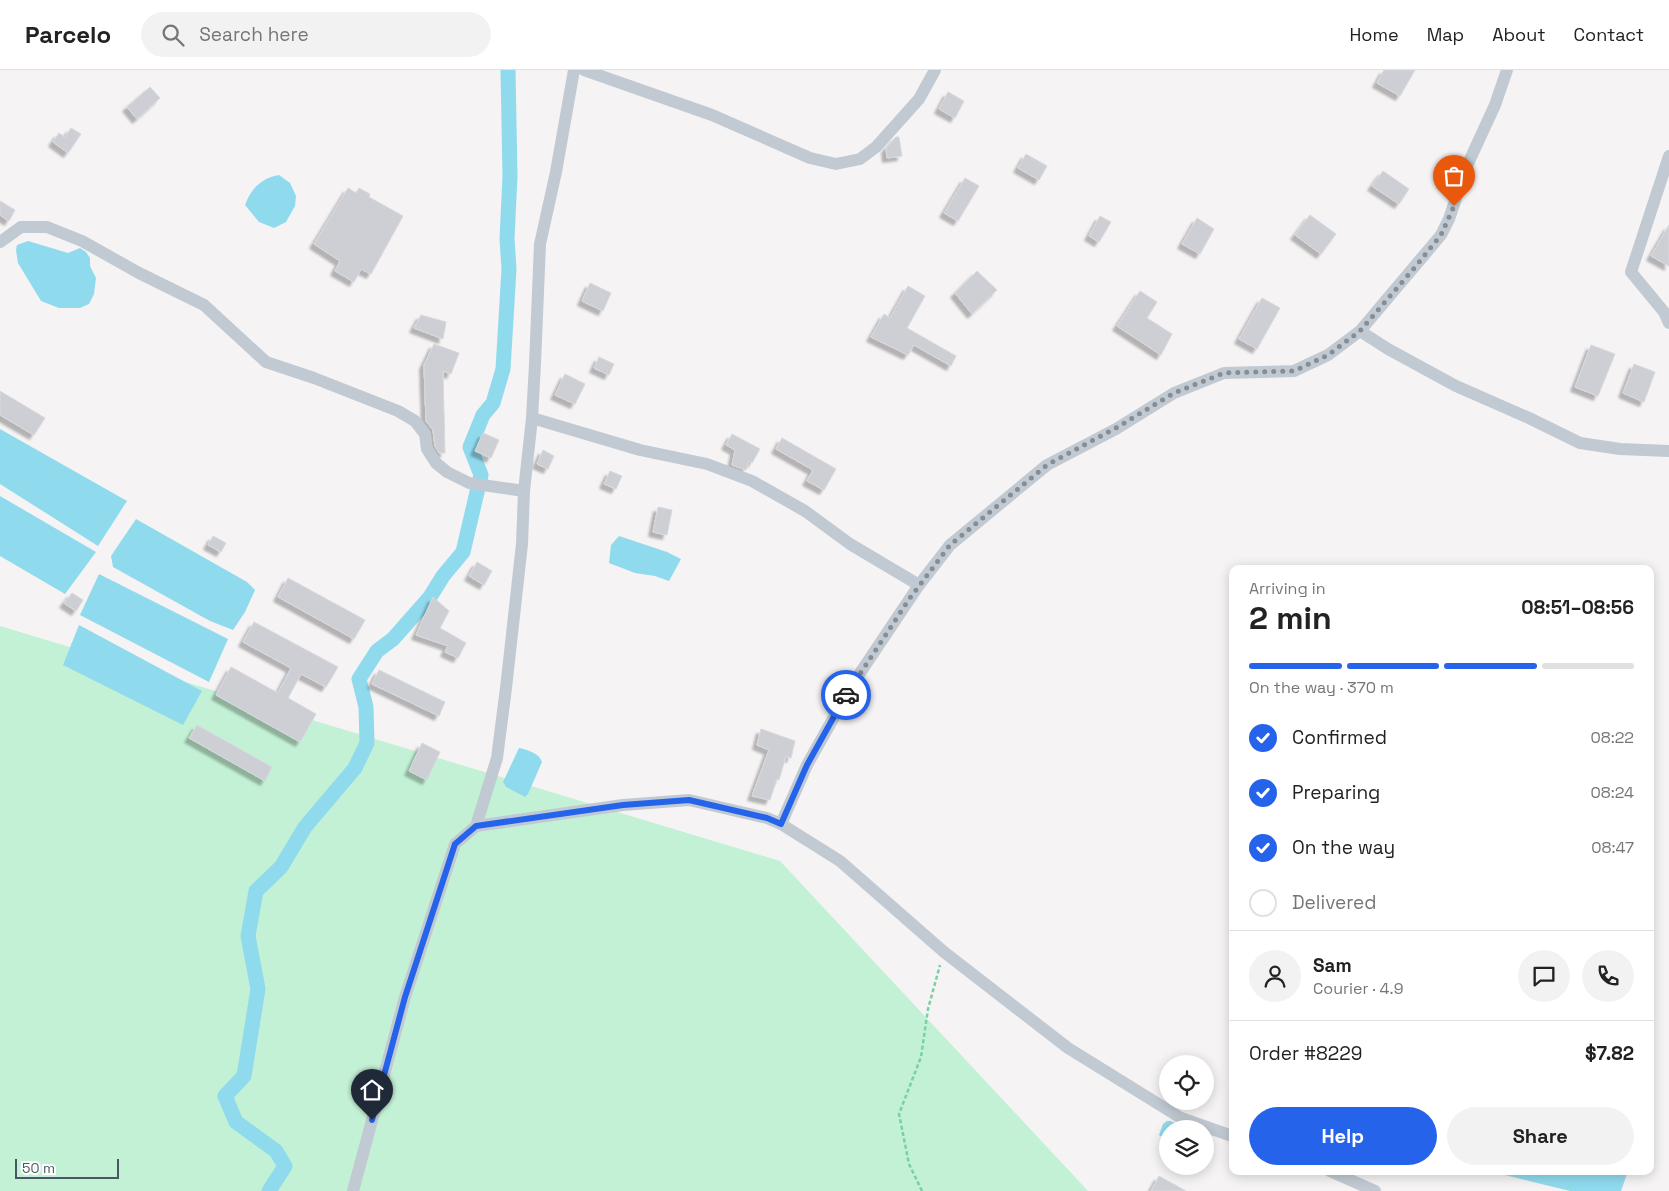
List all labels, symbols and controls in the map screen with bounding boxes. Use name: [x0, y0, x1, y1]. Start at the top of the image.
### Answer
search box: [141, 12, 491, 57]
text: Parcelo: [25, 19, 111, 50]
icon: search: [159, 21, 187, 49]
text: Search here: [199, 22, 309, 47]
text: Home: [1350, 23, 1399, 46]
text: Map: [1427, 23, 1464, 46]
text: About: [1492, 23, 1546, 46]
text: Contact: [1574, 23, 1644, 46]
pin: [1433, 155, 1475, 206]
icon: bag: [1440, 162, 1468, 190]
text: Arriving in: [1249, 578, 1326, 599]
text: 08:51–08:56: [1521, 595, 1634, 620]
text: 2 min: [1249, 598, 1332, 638]
courier: [821, 670, 871, 720]
text: On the way · 370 m: [1249, 677, 1394, 698]
icon: car: [832, 681, 860, 709]
icon: check: [1249, 724, 1277, 752]
text: Confirmed: [1292, 725, 1387, 750]
text: 08:22: [1590, 727, 1634, 748]
icon: check: [1249, 779, 1277, 807]
text: Preparing: [1292, 780, 1380, 805]
text: 08:24: [1591, 782, 1634, 803]
icon: check: [1249, 834, 1277, 862]
text: On the way: [1292, 835, 1395, 860]
text: 08:47: [1591, 837, 1634, 858]
text: Delivered: [1292, 890, 1377, 915]
button: person: [1249, 950, 1301, 1002]
button: chat: [1518, 950, 1570, 1002]
button: phone: [1582, 950, 1634, 1002]
text: Sam: [1313, 953, 1352, 978]
text: Courier · 4.9: [1313, 978, 1403, 999]
text: Order #8229: [1249, 1041, 1362, 1066]
text: $7.82: [1585, 1041, 1634, 1066]
map controls: [1159, 1055, 1214, 1175]
button: locate: [1159, 1055, 1214, 1110]
pin: [351, 1069, 393, 1120]
icon: home: [358, 1076, 386, 1104]
button: Help: [1249, 1107, 1437, 1165]
button: Share: [1447, 1107, 1634, 1165]
button: layers: [1159, 1120, 1214, 1175]
scale bar: [15, 1156, 119, 1179]
text: 50 m: [22, 1159, 55, 1177]

